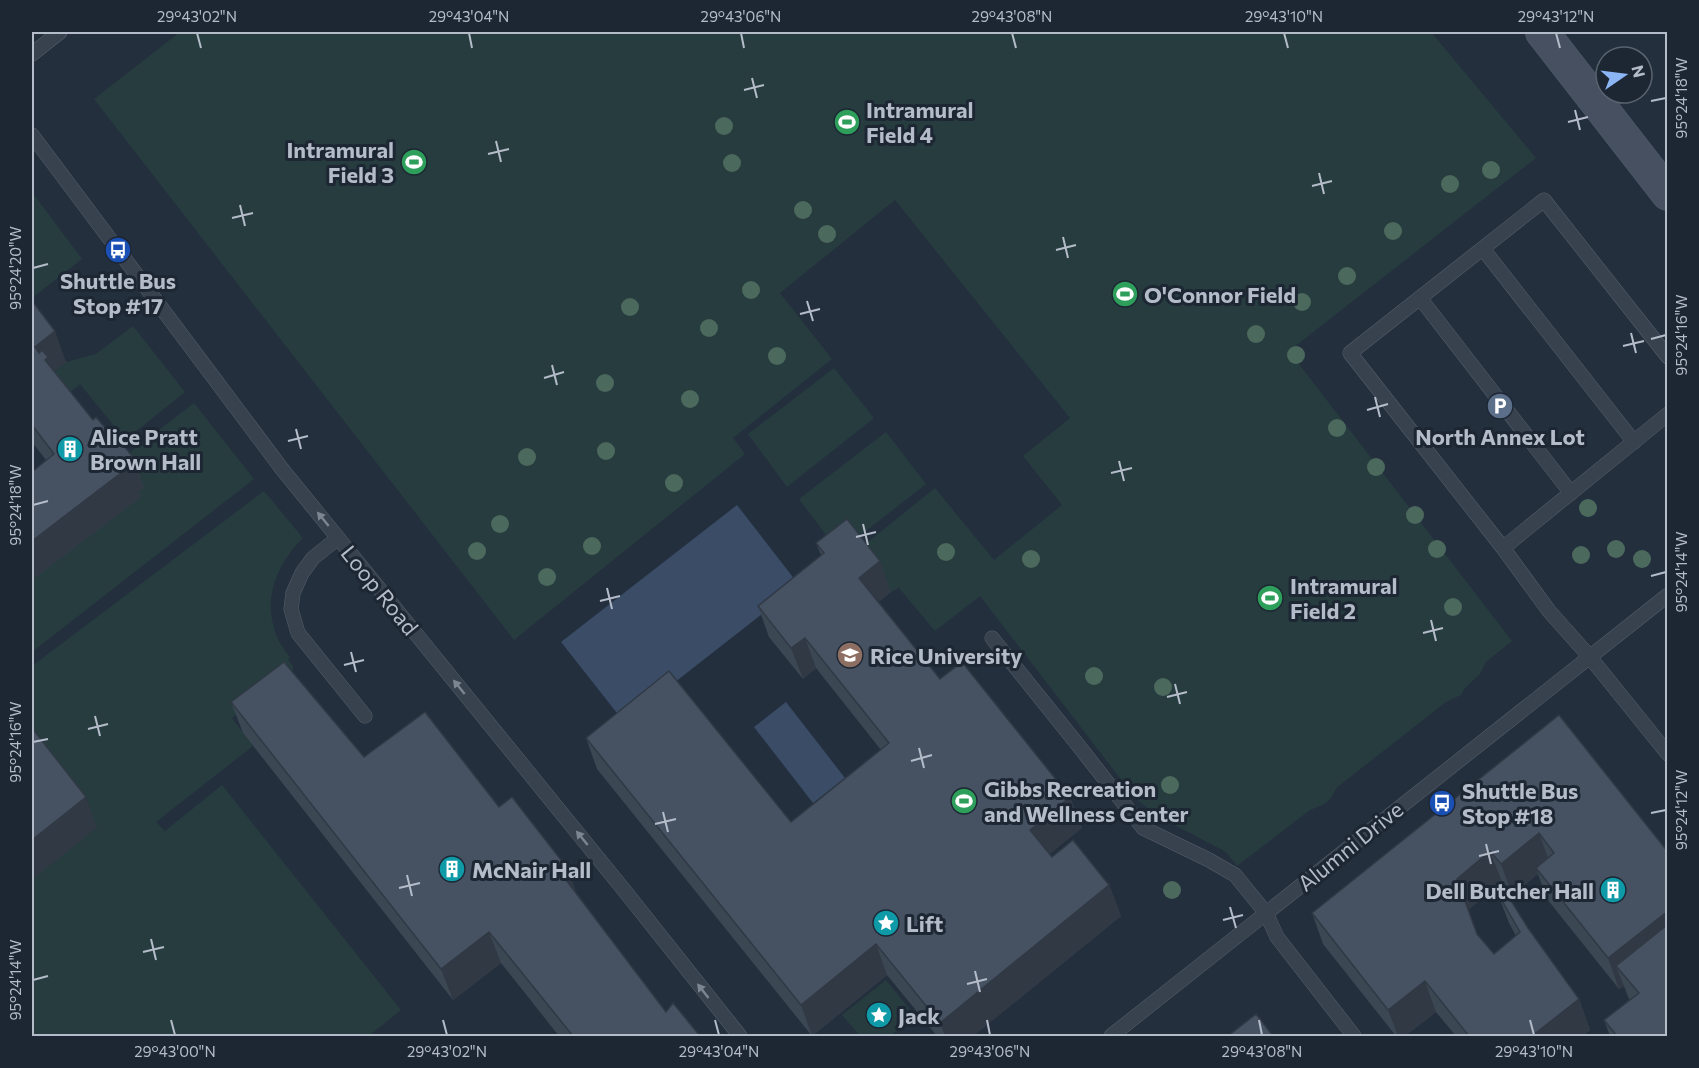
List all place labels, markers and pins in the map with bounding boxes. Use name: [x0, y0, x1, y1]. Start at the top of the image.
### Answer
place label: Intramural Field 4: [866, 96, 974, 148]
sports icon: Intramural Field 4: [832, 107, 862, 137]
place label: Intramural Field 3: [286, 136, 394, 188]
sports icon: Intramural Field 3: [399, 147, 429, 177]
bus stop icon: Shuttle Bus Stop #17: [103, 235, 133, 265]
place label: Shuttle Bus Stop #17: [60, 267, 176, 319]
sports icon: O'Connor Field: [1110, 279, 1140, 309]
place label: O'Connor Field: [1144, 281, 1296, 308]
parking icon: North Annex Lot: [1485, 391, 1515, 421]
place label: Alice Pratt Brown Hall: [90, 423, 201, 475]
place label: North Annex Lot: [1415, 423, 1585, 450]
building icon: Alice Pratt Brown Hall: [55, 434, 85, 464]
place label: Intramural Field 2: [1290, 572, 1398, 624]
sports icon: Intramural Field 2: [1255, 583, 1285, 613]
school or university icon: Rice University: [835, 640, 865, 670]
place label: Rice University: [870, 642, 1022, 669]
place label: Gibbs Recreation and Wellness Center: [984, 775, 1189, 827]
place label: Shuttle Bus Stop #18: [1462, 777, 1578, 829]
sports icon: Gibbs Recreation and Wellness Center: [949, 786, 979, 816]
bus stop icon: Shuttle Bus Stop #18: [1427, 788, 1457, 818]
building icon: McNair Hall: [437, 854, 467, 884]
place label: McNair Hall: [472, 856, 591, 883]
building icon: Dell Butcher Hall: [1598, 875, 1628, 905]
place label: Dell Butcher Hall: [1425, 877, 1594, 904]
place icon: Lift: [871, 908, 901, 938]
place label: Lift: [906, 910, 943, 937]
place icon: Jack: [864, 1000, 894, 1030]
place label: Jack: [898, 1002, 940, 1029]

